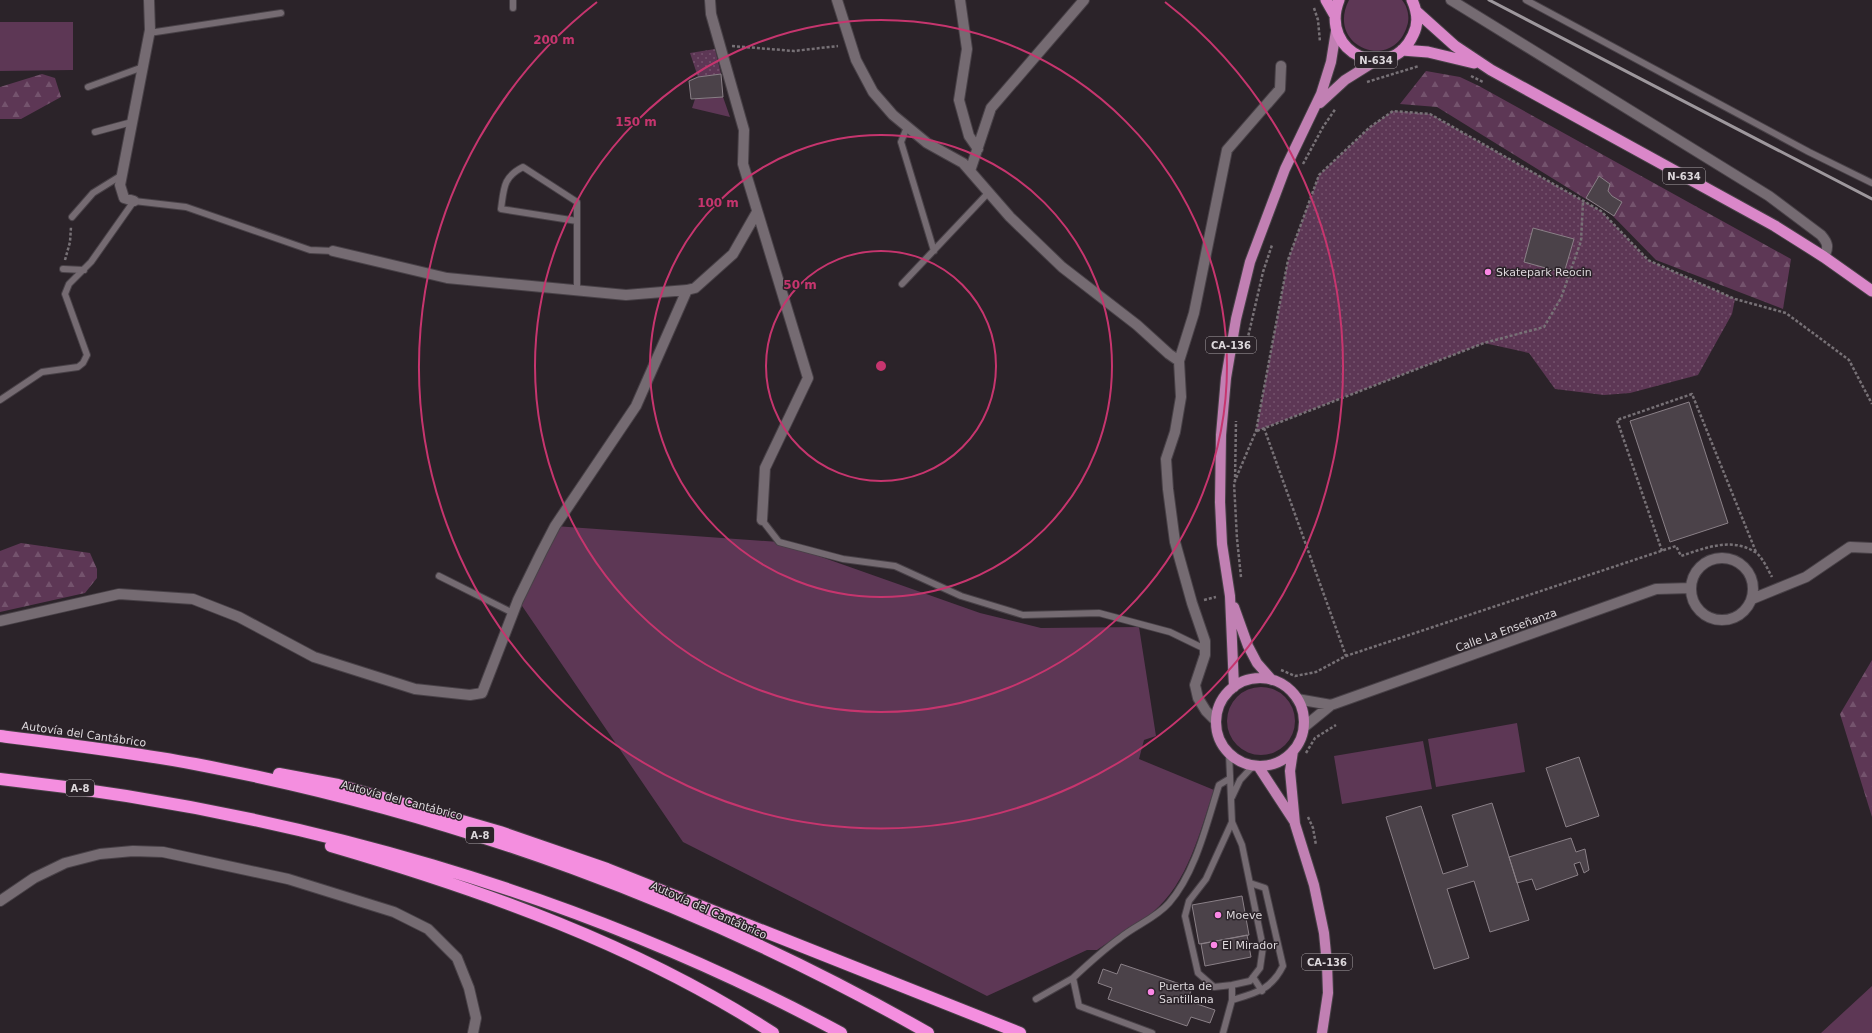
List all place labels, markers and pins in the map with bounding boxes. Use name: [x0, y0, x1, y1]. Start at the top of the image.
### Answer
place label: Skatepark Reocin: [1496, 266, 1592, 279]
marker: Skatepark Reocin: [1483, 267, 1493, 277]
centre of rings: [874, 359, 888, 373]
place label: Moeve: [1226, 909, 1262, 922]
marker: Moeve: [1213, 910, 1223, 920]
place label: El Mirador: [1222, 939, 1278, 952]
marker: El Mirador: [1209, 940, 1219, 950]
place label: Puerta de Santillana: [1159, 980, 1214, 1006]
marker: Puerta de Santillana: [1146, 987, 1156, 997]

